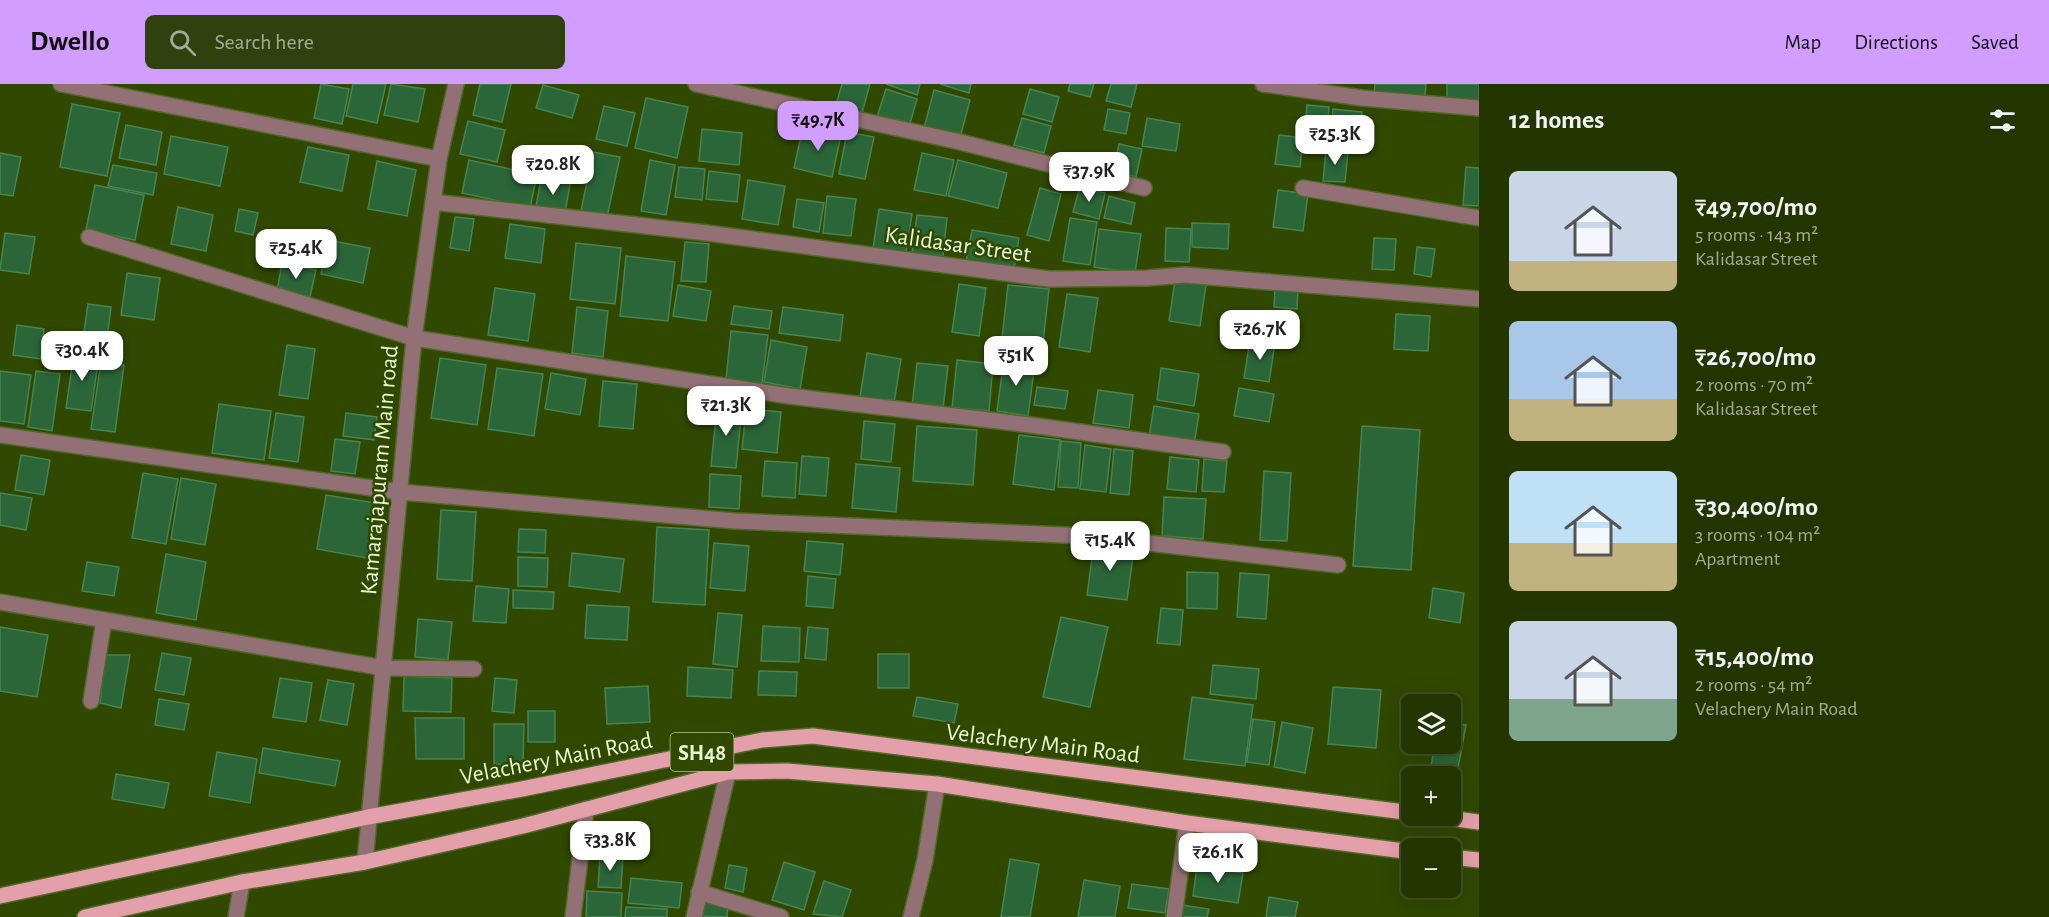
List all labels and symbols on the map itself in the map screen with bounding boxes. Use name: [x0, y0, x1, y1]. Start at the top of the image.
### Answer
pin: ₹49.7K: [769, 101, 867, 152]
pin: ₹25.3K: [1286, 115, 1384, 166]
pin: ₹20.8K: [504, 145, 602, 196]
pin: ₹37.9K: [1040, 152, 1138, 203]
street label: Kalidasar Street: [883, 223, 1033, 267]
pin: ₹25.4K: [247, 229, 345, 280]
pin: ₹26.7K: [1211, 310, 1309, 361]
pin: ₹30.4K: [33, 331, 131, 382]
pin: ₹51K: [980, 336, 1052, 387]
street label: Kamarajapuram Main road: [357, 344, 403, 596]
pin: ₹21.3K: [677, 386, 775, 437]
pin: ₹15.4K: [1061, 521, 1159, 572]
street label: Velachery Main Road: [945, 720, 1141, 768]
street label: Velachery Main Road: [458, 729, 654, 789]
road number: SH48: [670, 733, 734, 771]
pin: ₹33.8K: [561, 821, 659, 872]
pin: ₹26.1K: [1169, 833, 1267, 884]

